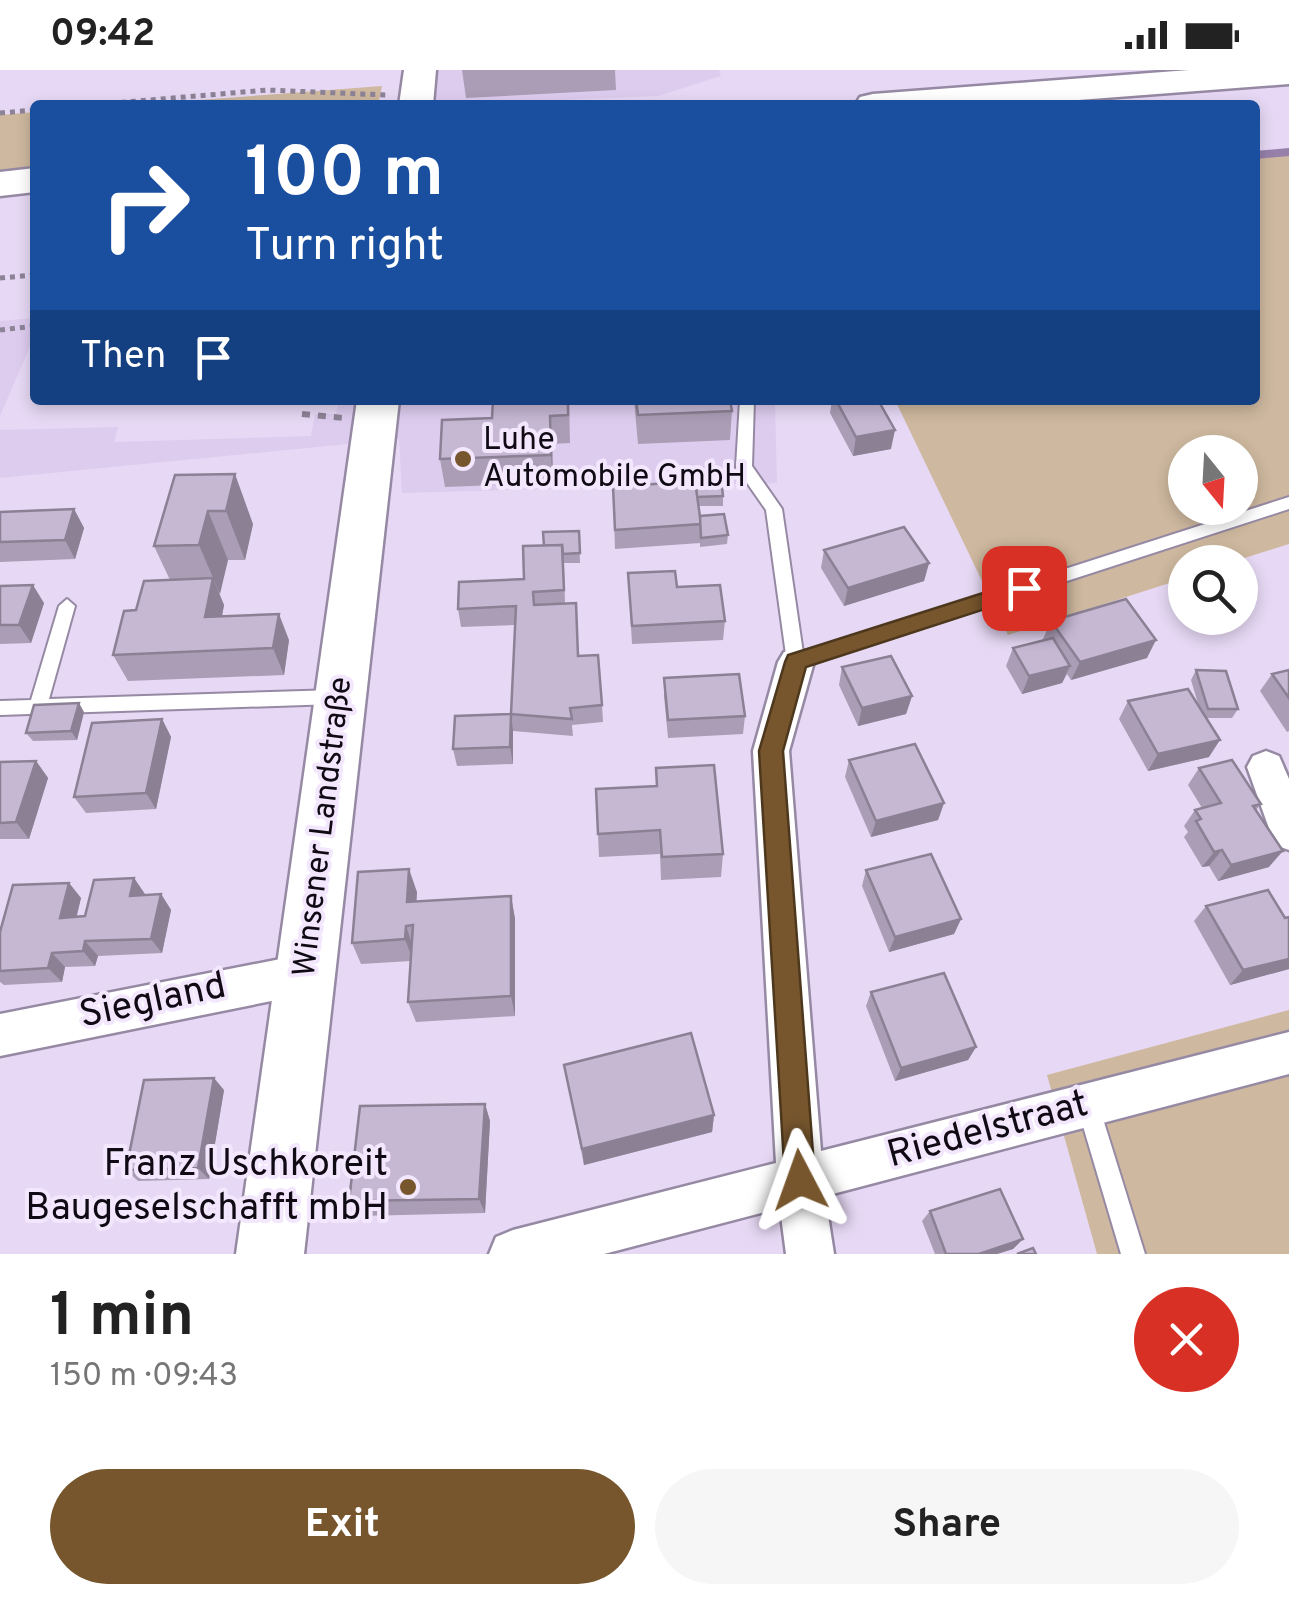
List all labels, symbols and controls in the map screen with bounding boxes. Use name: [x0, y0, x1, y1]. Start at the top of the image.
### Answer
text: 09:42: [50, 11, 155, 60]
text: 100 m: [245, 132, 444, 221]
icon: right: [80, 140, 210, 270]
text: Turn right: [245, 219, 444, 276]
icon: arrive: [186, 330, 241, 385]
text: Then: [80, 333, 166, 382]
place label: Luhe Automobile GmbH: [483, 421, 746, 498]
north arrow: [1168, 435, 1258, 525]
map controls: [1168, 435, 1258, 635]
marker: Luhe Automobile GmbH: [452, 448, 474, 470]
button: search: [1168, 545, 1258, 635]
pin: [982, 546, 1067, 631]
icon: arrive: [997, 561, 1052, 616]
street label: Winsener Landstraße: [286, 675, 362, 979]
street label: Siegland: [75, 963, 231, 1041]
street label: Riedelstraat: [882, 1081, 1094, 1181]
position arrow: [748, 1128, 852, 1232]
place label: Franz Uschkoreit Baugeselschafft mbH: [25, 1141, 388, 1234]
marker: Franz Uschkoreit Baugeselschafft mbH: [397, 1176, 419, 1198]
text: 1 min: [50, 1281, 194, 1357]
button: close: [1134, 1287, 1239, 1392]
text: 150 m · 09:43: [50, 1357, 238, 1397]
button: Exit: [50, 1469, 635, 1584]
button: Share: [655, 1469, 1239, 1584]

